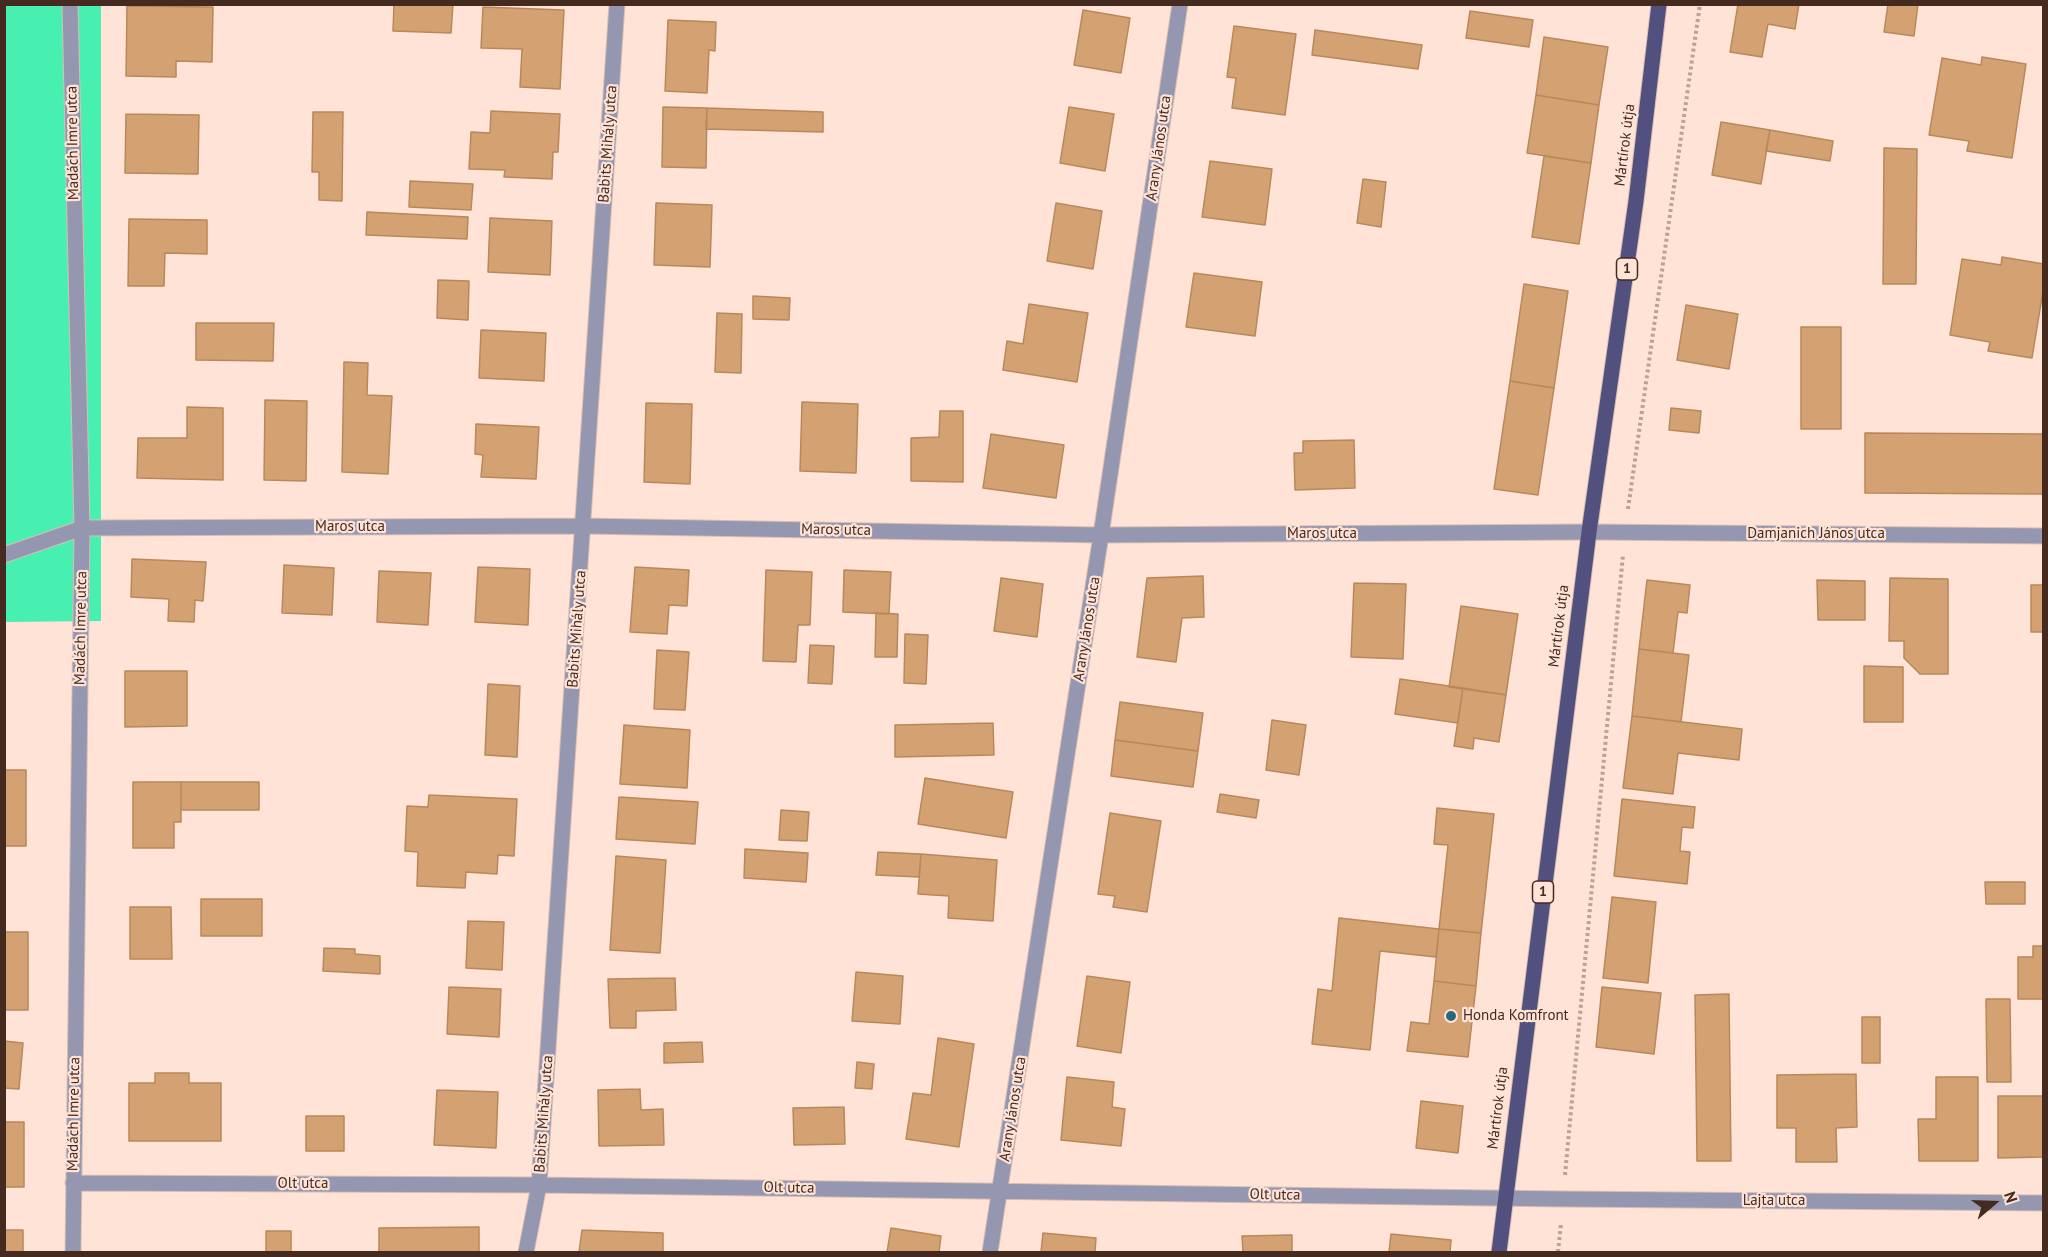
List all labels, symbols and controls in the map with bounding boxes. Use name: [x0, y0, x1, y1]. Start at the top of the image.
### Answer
street label: Babits Mihály utca: [595, 85, 621, 203]
street label: Madách Imre utca: [63, 86, 83, 200]
street label: Arany János utca: [1143, 94, 1175, 202]
street label: Mártírok útja: [1611, 103, 1639, 187]
road number: 1: [1616, 258, 1638, 280]
street label: Maros utca: [315, 518, 385, 536]
street label: Maros utca: [801, 520, 871, 540]
street label: Maros utca: [1287, 525, 1357, 543]
street label: Damjanich János utca: [1747, 525, 1885, 543]
street label: Babits Mihály utca: [564, 570, 590, 688]
street label: Madách Imre utca: [71, 571, 91, 685]
street label: Arany János utca: [1070, 575, 1104, 683]
street label: Mártírok útja: [1545, 584, 1573, 668]
road number: 1: [1532, 881, 1554, 903]
place label: Honda Komfront: [1463, 1007, 1569, 1025]
marker: Honda Komfront: [1444, 1009, 1458, 1023]
street label: Babits Mihály utca: [531, 1055, 557, 1173]
street label: Arany János utca: [996, 1055, 1030, 1163]
street label: Madách Imre utca: [64, 1057, 84, 1171]
street label: Mártírok útja: [1484, 1066, 1512, 1150]
north arrow: [1964, 1173, 2024, 1233]
street label: Olt utca: [278, 1175, 328, 1193]
street label: Olt utca: [763, 1179, 815, 1197]
street label: Olt utca: [1249, 1186, 1301, 1204]
text: N: [2000, 1189, 2022, 1205]
street label: Lajta utca: [1743, 1192, 1805, 1210]

